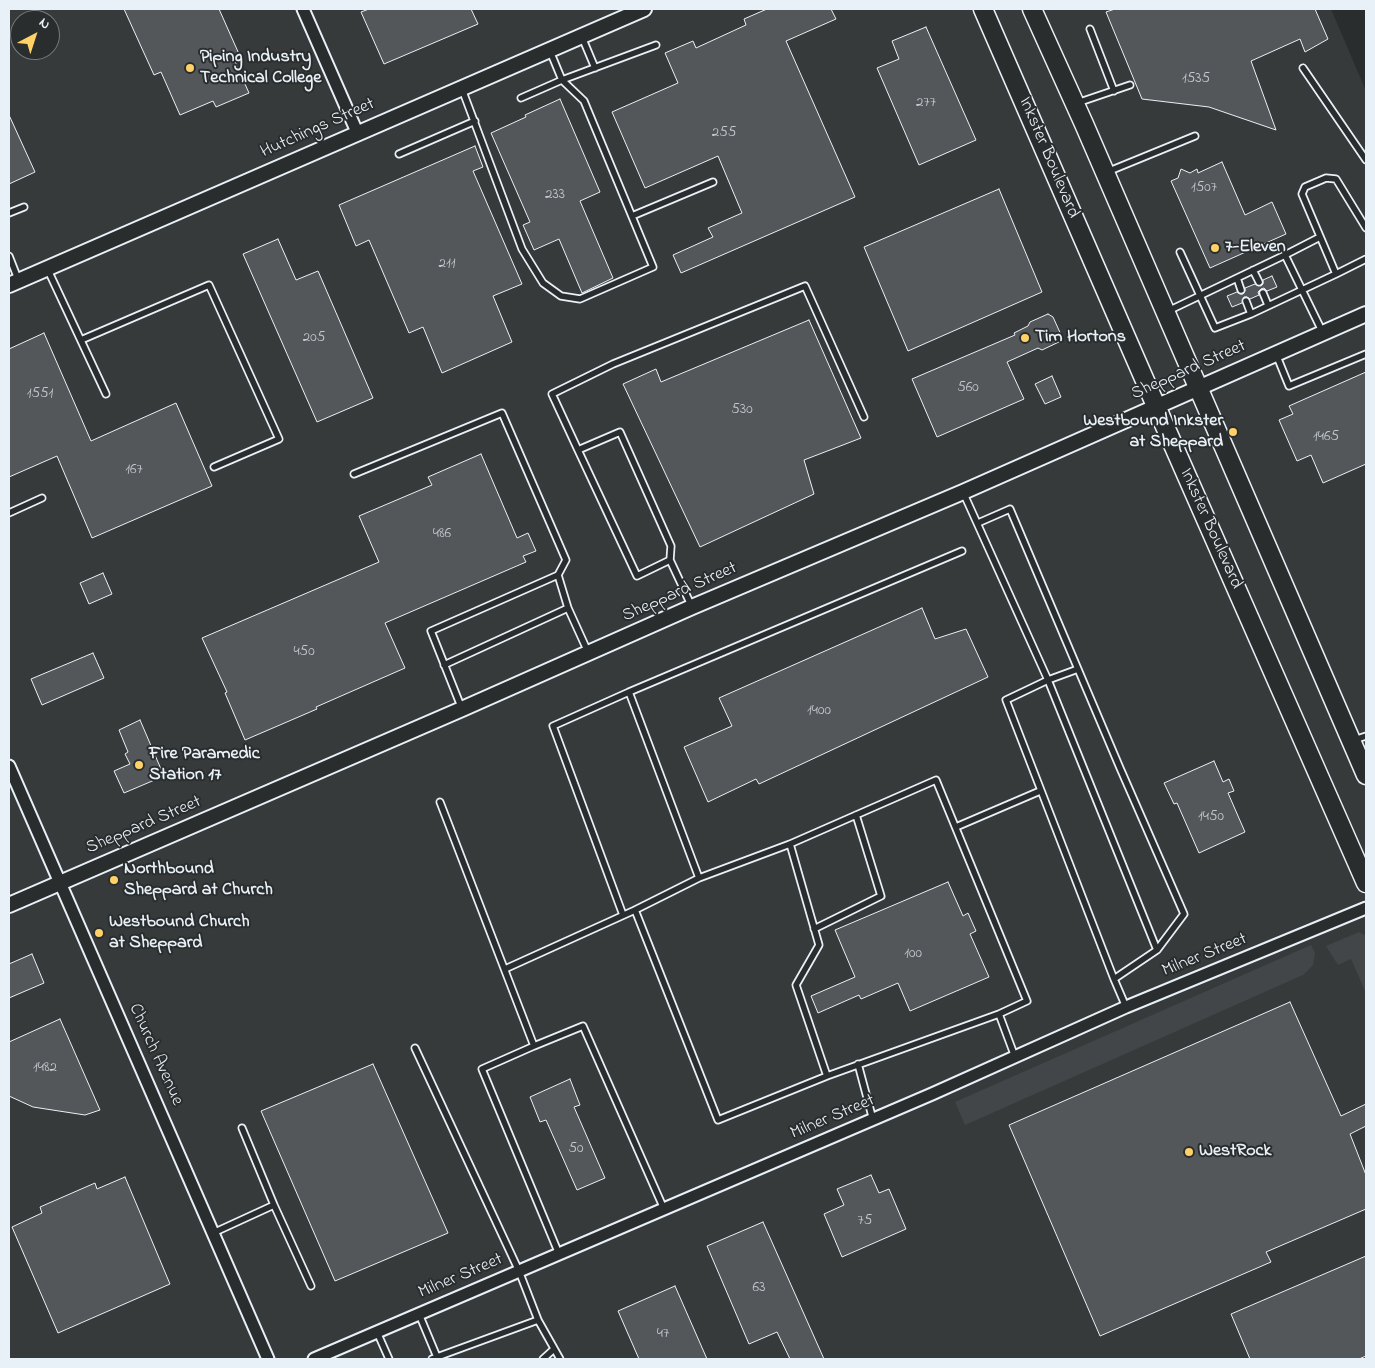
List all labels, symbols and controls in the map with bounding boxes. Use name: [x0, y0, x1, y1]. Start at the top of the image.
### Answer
north arrow: [10, 10, 60, 60]
text: N: [34, 13, 55, 35]
place label: Piping Industry Technical College: [200, 47, 321, 90]
marker: Piping Industry Technical College: [184, 62, 196, 74]
house number: 1535: [1182, 71, 1210, 89]
street label: Hutchings Street: [258, 94, 378, 164]
street label: Inkster Boulevard: [1013, 94, 1083, 222]
house number: 277: [916, 95, 936, 113]
house number: 255: [712, 125, 736, 143]
house number: 1507: [1191, 180, 1217, 198]
house number: 233: [545, 187, 565, 205]
place label: 7-Eleven: [1225, 237, 1286, 259]
marker: 7-Eleven: [1209, 242, 1221, 254]
house number: 211: [439, 256, 455, 274]
place label: Tim Hortons: [1035, 327, 1126, 349]
house number: 205: [303, 330, 325, 348]
marker: Tim Hortons: [1019, 332, 1031, 344]
street label: Sheppard Street: [1128, 336, 1250, 406]
house number: 560: [957, 380, 979, 398]
house number: 1551: [27, 386, 53, 404]
house number: 530: [731, 402, 753, 420]
place label: Westbound Inkster at Sheppard: [1083, 411, 1223, 454]
marker: Westbound Inkster at Sheppard: [1227, 426, 1239, 438]
house number: 1465: [1313, 429, 1339, 447]
house number: 167: [125, 462, 143, 480]
street label: Inkster Boulevard: [1174, 465, 1246, 593]
house number: 486: [433, 526, 451, 544]
street label: Sheppard Street: [619, 558, 741, 628]
house number: 450: [293, 644, 315, 662]
house number: 1400: [807, 703, 831, 721]
place label: Fire Paramedic Station 17: [149, 744, 260, 786]
marker: Fire Paramedic Station 17: [133, 759, 145, 771]
street label: Sheppard Street: [83, 792, 205, 860]
house number: 1450: [1198, 809, 1224, 827]
place label: Northbound Sheppard at Church: [124, 859, 273, 902]
marker: Northbound Sheppard at Church: [108, 874, 120, 886]
place label: Westbound Church at Sheppard: [109, 912, 250, 954]
marker: Westbound Church at Sheppard: [93, 927, 105, 939]
street label: Milner Street: [1159, 929, 1251, 983]
house number: 100: [904, 946, 922, 964]
street label: Church Avenue: [123, 1001, 187, 1109]
house number: 1482: [33, 1060, 57, 1078]
street label: Milner Street: [788, 1091, 878, 1145]
house number: 50: [568, 1141, 584, 1159]
place label: WestRock: [1199, 1141, 1271, 1163]
marker: WestRock: [1183, 1146, 1195, 1158]
house number: 75: [858, 1213, 872, 1231]
street label: Milner Street: [416, 1250, 506, 1304]
house number: 63: [753, 1280, 765, 1298]
house number: 47: [657, 1326, 669, 1344]

